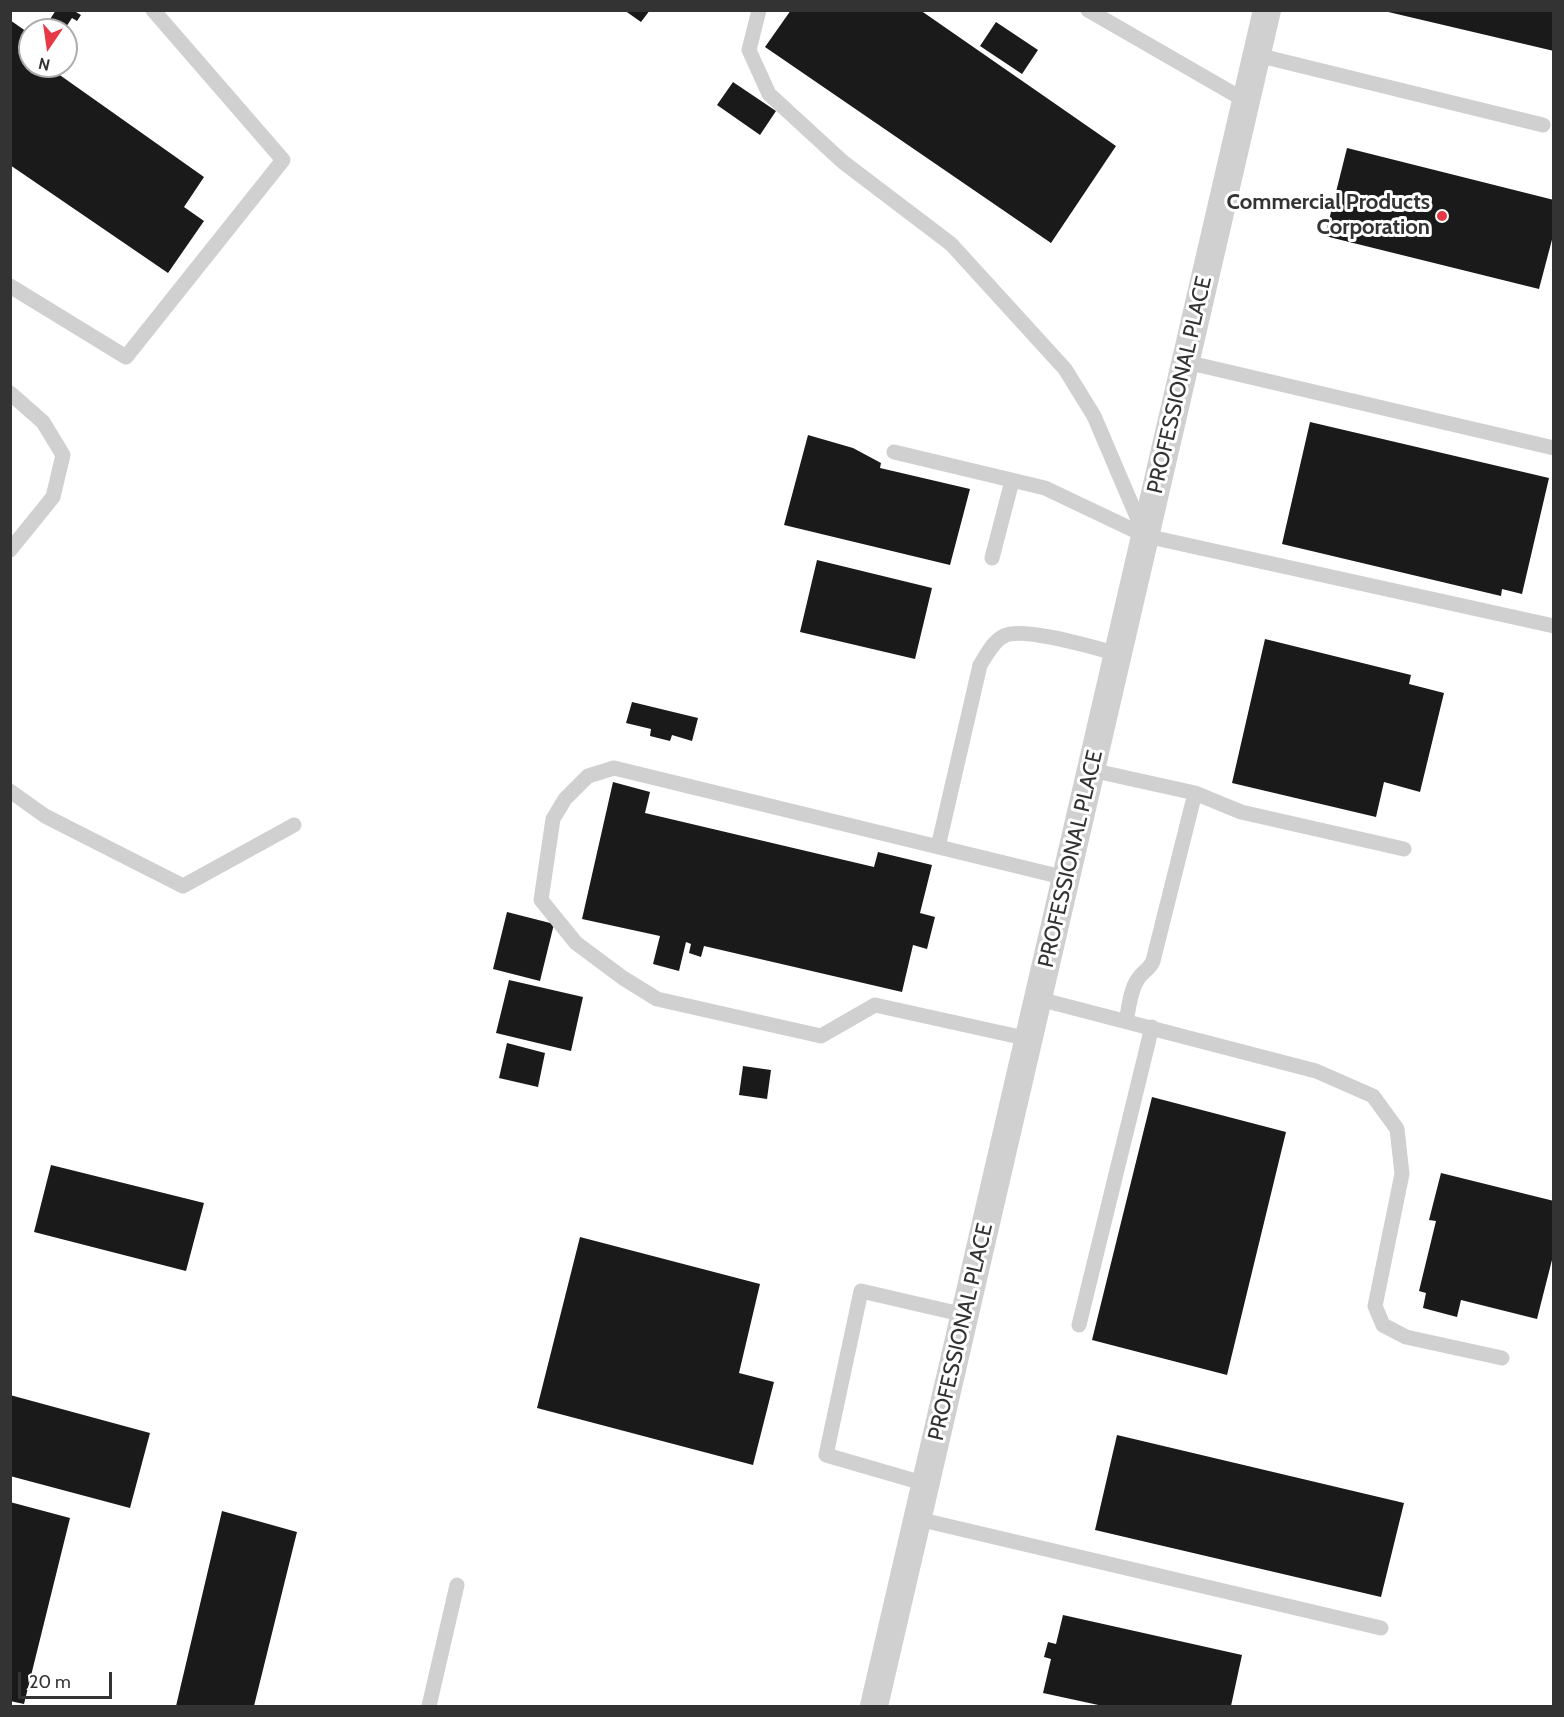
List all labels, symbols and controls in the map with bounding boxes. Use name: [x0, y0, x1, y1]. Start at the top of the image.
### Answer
north arrow: [18, 18, 78, 78]
text: N: [37, 54, 52, 75]
place label: Commercial Products Corporation: [1227, 190, 1430, 242]
marker: Commercial Products Corporation: [1435, 209, 1449, 223]
street label: PROFESSIONAL PLACE: [1142, 274, 1218, 496]
street label: PROFESSIONAL PLACE: [1033, 748, 1109, 970]
street label: PROFESSIONAL PLACE: [923, 1221, 999, 1443]
scale bar: [21, 1660, 116, 1698]
text: 20 m: [29, 1671, 71, 1693]

